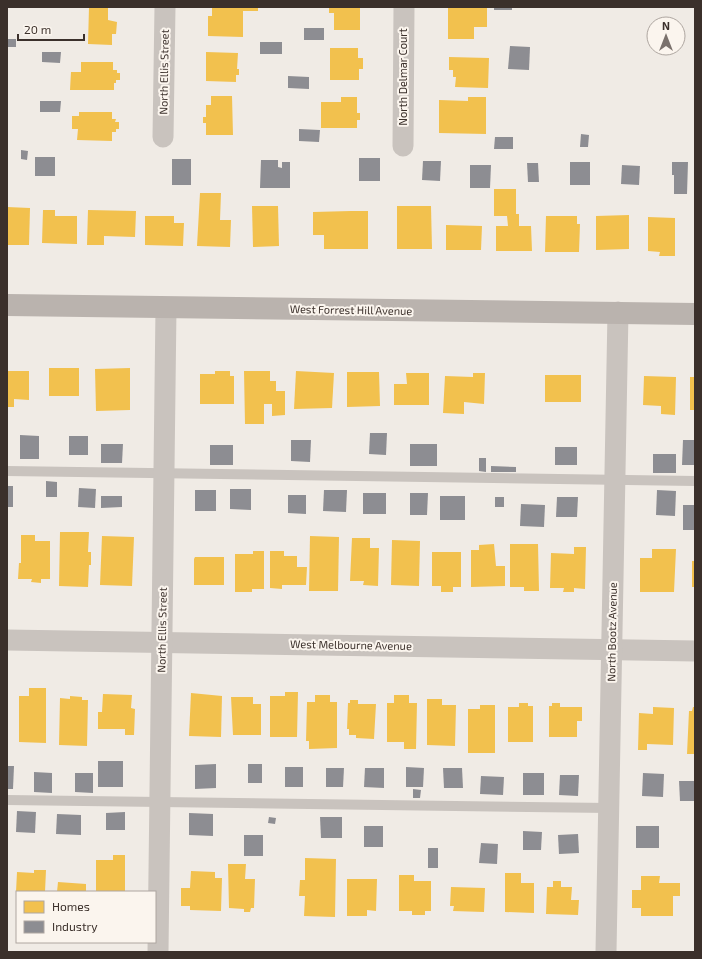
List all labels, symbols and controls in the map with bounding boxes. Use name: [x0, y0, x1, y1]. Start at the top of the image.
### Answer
scale bar: [18, 16, 84, 42]
north arrow: [646, 16, 686, 56]
text: N: [662, 19, 670, 32]
text: 20 m: [24, 22, 51, 36]
street label: North Delmar Court: [396, 28, 409, 126]
street label: North Ellis Street: [156, 29, 171, 115]
street label: West Forrest Hill Avenue: [290, 302, 412, 317]
street label: North Bootz Avenue: [604, 582, 619, 682]
street label: North Ellis Street: [154, 587, 169, 673]
street label: West Melbourne Avenue: [290, 637, 412, 652]
legend: [16, 891, 156, 943]
text: Homes: [52, 899, 90, 913]
text: Industry: [52, 919, 98, 933]

